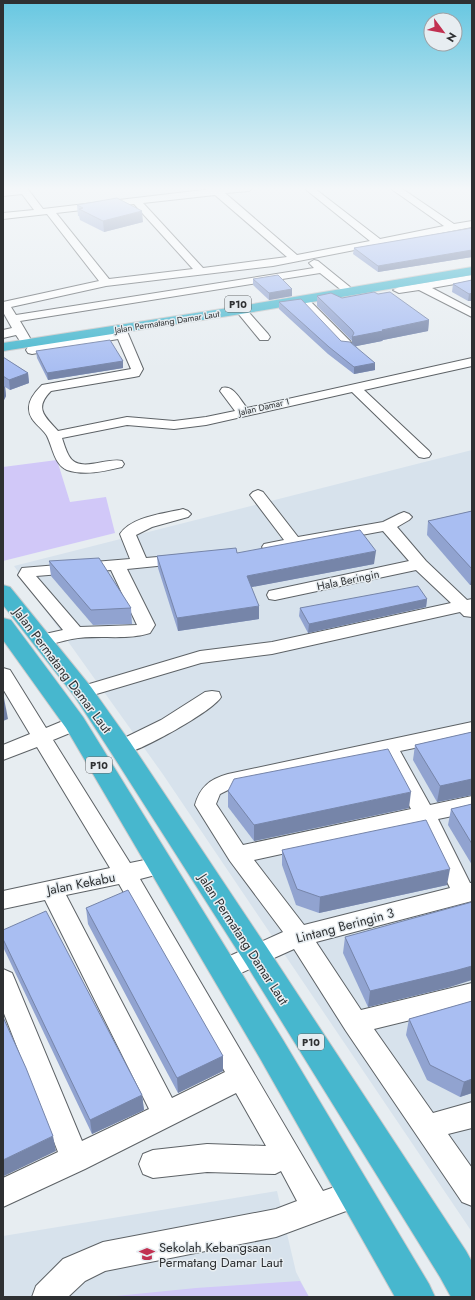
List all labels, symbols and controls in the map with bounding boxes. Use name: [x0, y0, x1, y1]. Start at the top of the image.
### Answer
north arrow: [423, 12, 463, 52]
text: N: [442, 29, 461, 45]
road number: P10: [225, 296, 251, 312]
street label: Jalan Permatang Damar Laut: [113, 307, 221, 336]
street label: Jalan Damar 1: [236, 394, 291, 419]
street label: Hala Beringin: [315, 566, 381, 594]
street label: Jalan Permatang Damar Laut: [8, 602, 117, 738]
road number: P10: [86, 757, 112, 773]
street label: Jalan Kekabu: [43, 868, 117, 900]
street label: Jalan Permatang Damar Laut: [193, 868, 294, 1009]
street label: Lintang Beringin 3: [294, 903, 396, 948]
road number: P10: [298, 1034, 324, 1050]
place label: Sekolah Kebangsaan Permatang Damar Laut: [159, 1238, 284, 1272]
school or university icon: Sekolah Kebangsaan Permatang Damar Laut: [138, 1245, 156, 1263]

